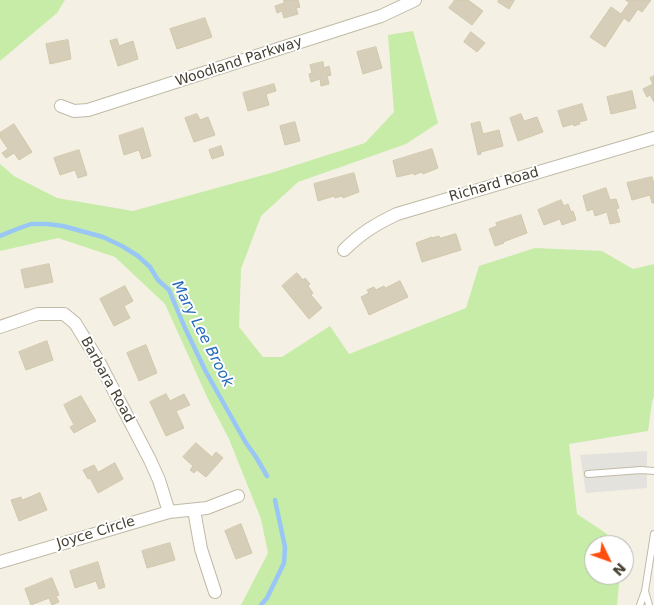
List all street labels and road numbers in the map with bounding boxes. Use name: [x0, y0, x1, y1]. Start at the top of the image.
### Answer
street label: Woodland Parkway: [173, 34, 305, 90]
street label: Richard Road: [447, 164, 541, 206]
street label: Barbara Road: [77, 334, 137, 426]
street label: Joyce Circle: [55, 513, 137, 553]

